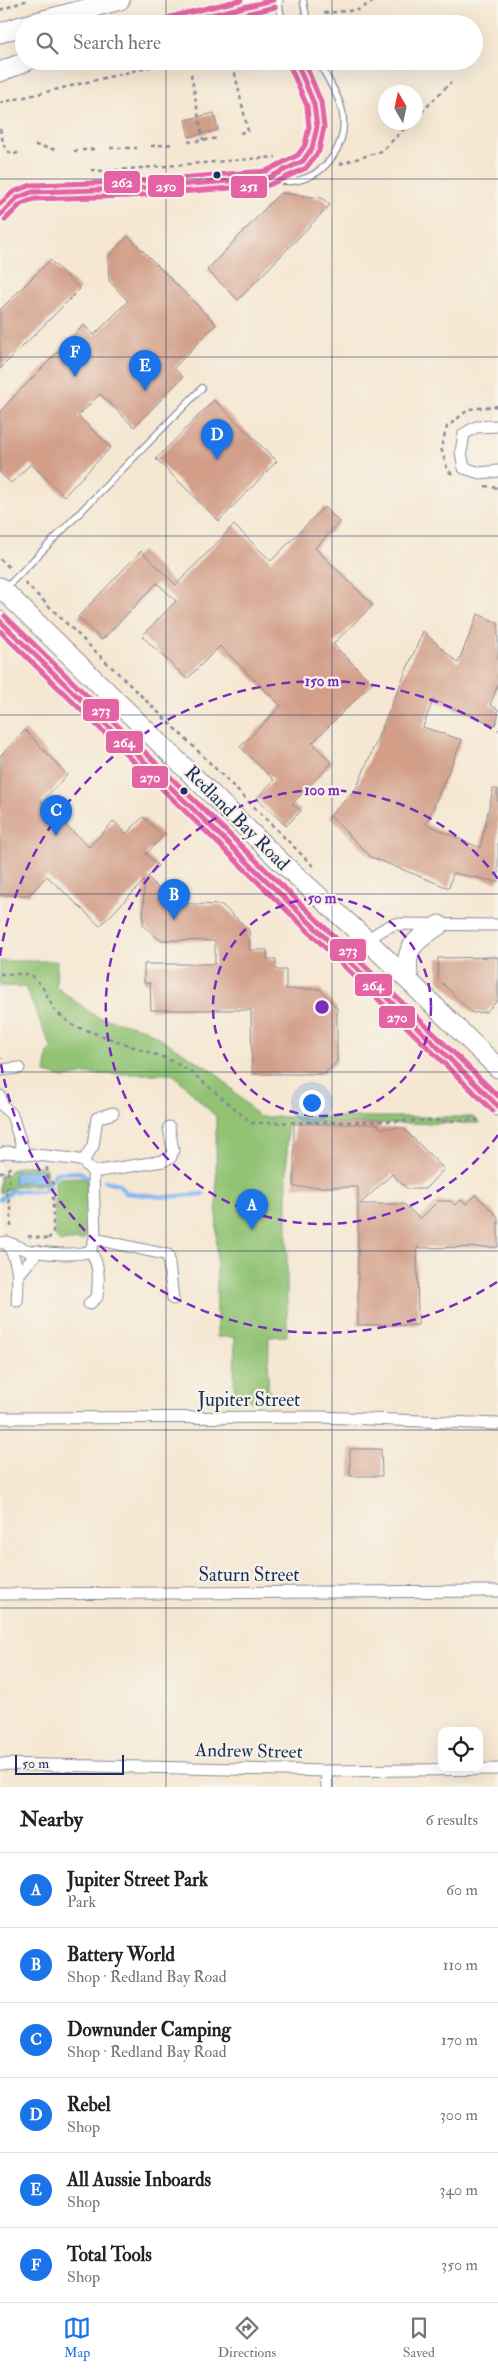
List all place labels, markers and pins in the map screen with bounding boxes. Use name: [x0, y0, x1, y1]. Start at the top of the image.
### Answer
unlabelled marker: [212, 170, 222, 180]
pin: F: [59, 336, 91, 377]
pin: E: [129, 350, 161, 391]
pin: D: [201, 419, 233, 460]
unlabelled marker: [179, 786, 189, 796]
pin: C: [40, 795, 72, 836]
pin: B: [158, 879, 190, 920]
centre of rings: [313, 998, 331, 1016]
pin: A: [236, 1189, 268, 1230]

